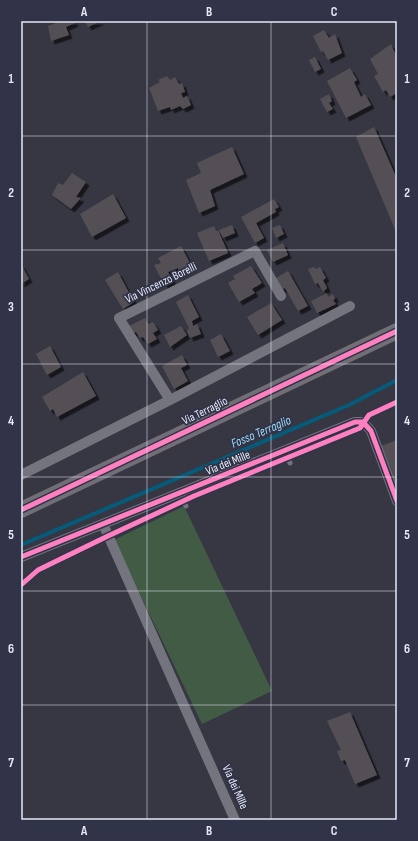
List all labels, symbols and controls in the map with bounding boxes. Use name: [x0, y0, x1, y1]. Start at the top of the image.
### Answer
text: A: [80, 4, 88, 20]
text: B: [206, 4, 212, 20]
text: C: [331, 4, 338, 20]
text: 1: [8, 71, 14, 87]
text: 1: [404, 71, 410, 87]
text: 2: [8, 185, 14, 201]
text: 2: [404, 185, 410, 201]
street label: Via Vincenzo Borelli: [123, 259, 199, 307]
text: 3: [8, 299, 14, 315]
text: 3: [404, 299, 410, 315]
street label: Via Terraglio: [180, 394, 230, 428]
water label: Fosso Terraglio: [229, 412, 294, 452]
text: 4: [8, 413, 14, 429]
text: 4: [404, 413, 410, 429]
street label: Via dei Mille: [204, 447, 253, 479]
text: 5: [8, 527, 14, 543]
text: 5: [404, 527, 410, 543]
text: 6: [8, 641, 14, 657]
text: 6: [404, 641, 410, 657]
text: 7: [8, 755, 14, 771]
text: 7: [404, 755, 410, 771]
street label: Via dei Mille: [219, 763, 251, 812]
text: A: [80, 823, 88, 839]
text: B: [206, 823, 212, 839]
text: C: [331, 823, 338, 839]

